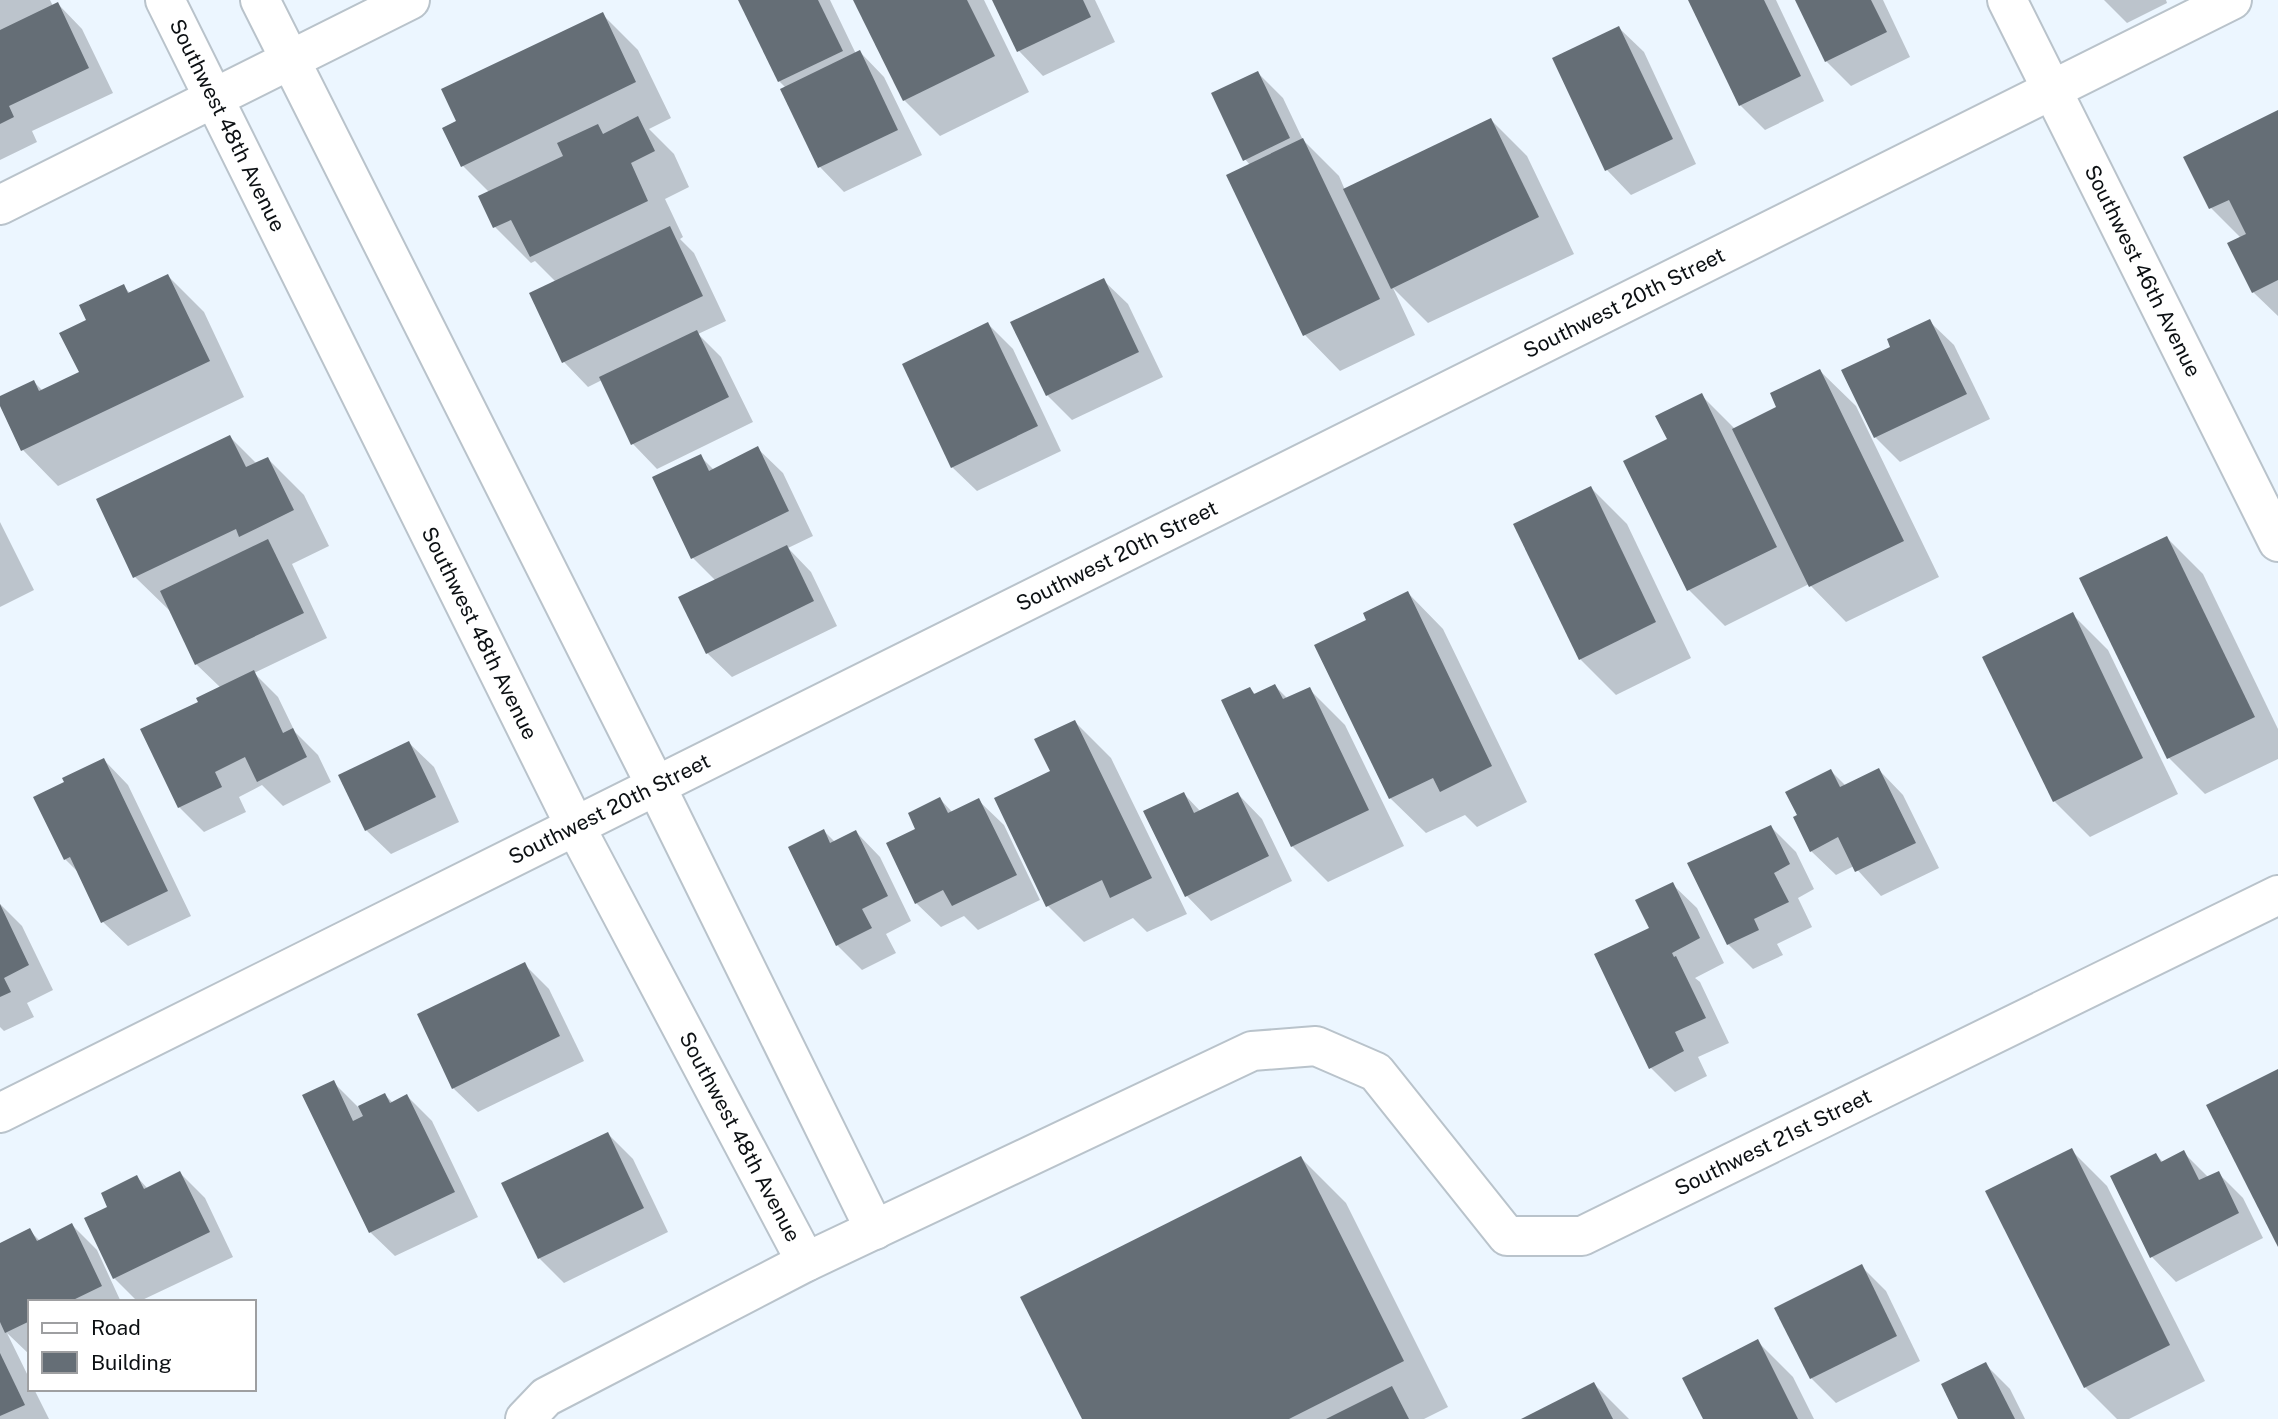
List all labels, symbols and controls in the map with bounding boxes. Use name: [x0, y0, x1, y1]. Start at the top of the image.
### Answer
street label: Southwest 48th Avenue: [164, 15, 291, 236]
street label: Southwest 46th Avenue: [2080, 161, 2206, 381]
street label: Southwest 20th Street: [1519, 242, 1729, 363]
street label: Southwest 20th Street: [1012, 495, 1221, 616]
street label: Southwest 48th Avenue: [417, 523, 543, 743]
street label: Southwest 20th Street: [504, 748, 714, 869]
street label: Southwest 48th Avenue: [674, 1027, 806, 1246]
street label: Southwest 21st Street: [1670, 1083, 1875, 1201]
legend: [28, 1300, 256, 1391]
text: Road: [91, 1315, 141, 1340]
text: Building: [91, 1350, 172, 1375]

